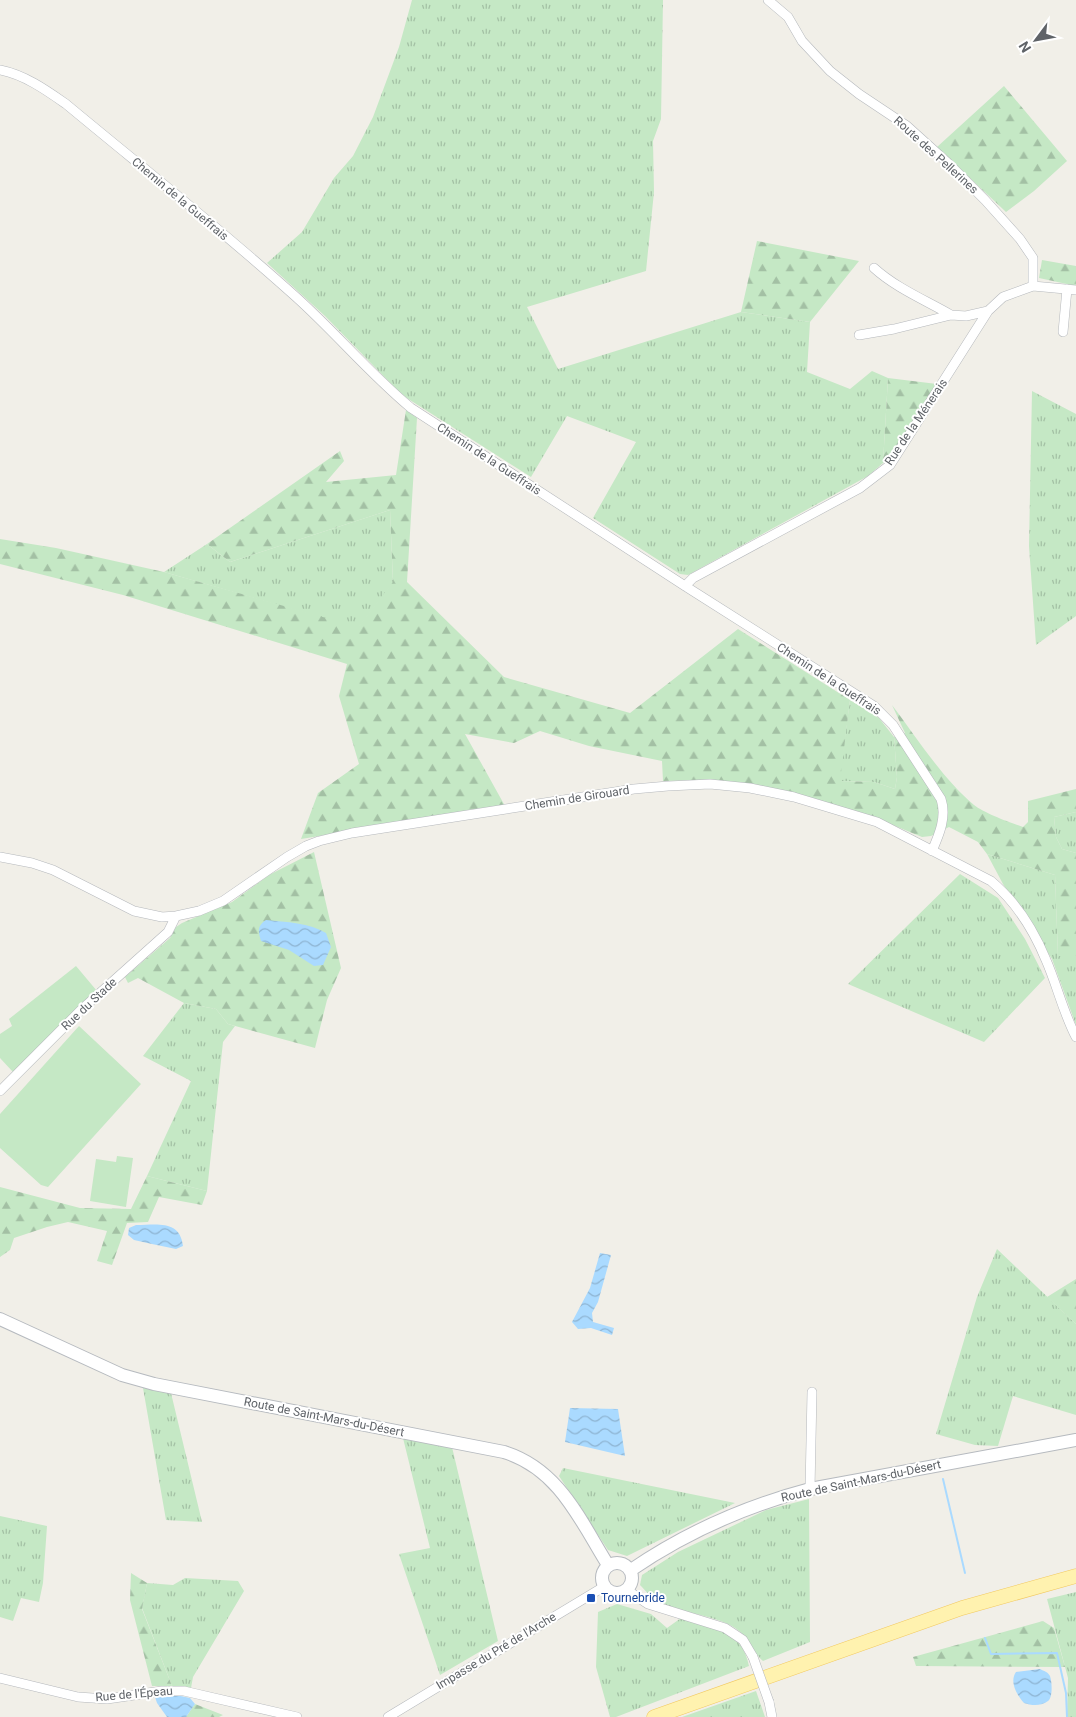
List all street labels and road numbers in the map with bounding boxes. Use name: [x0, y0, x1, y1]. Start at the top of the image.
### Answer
street label: Route des Pellerines: [891, 113, 981, 197]
street label: Chemin de la Gueffrais: [129, 155, 231, 243]
street label: Rue de la Ménerais: [882, 376, 950, 468]
street label: Chemin de la Gueffrais: [434, 420, 544, 498]
street label: Chemin de la Gueffrais: [774, 640, 884, 718]
street label: Chemin de Girouard: [524, 783, 630, 813]
street label: Rue du Stade: [58, 975, 120, 1033]
street label: Route de Saint-Mars-du-Désert: [243, 1395, 405, 1439]
street label: Route de Saint-Mars-du-Désert: [780, 1457, 942, 1505]
street label: Impasse du Pré de l'Arche: [433, 1610, 559, 1692]
street label: Rue de l'Épeau: [95, 1683, 173, 1704]

